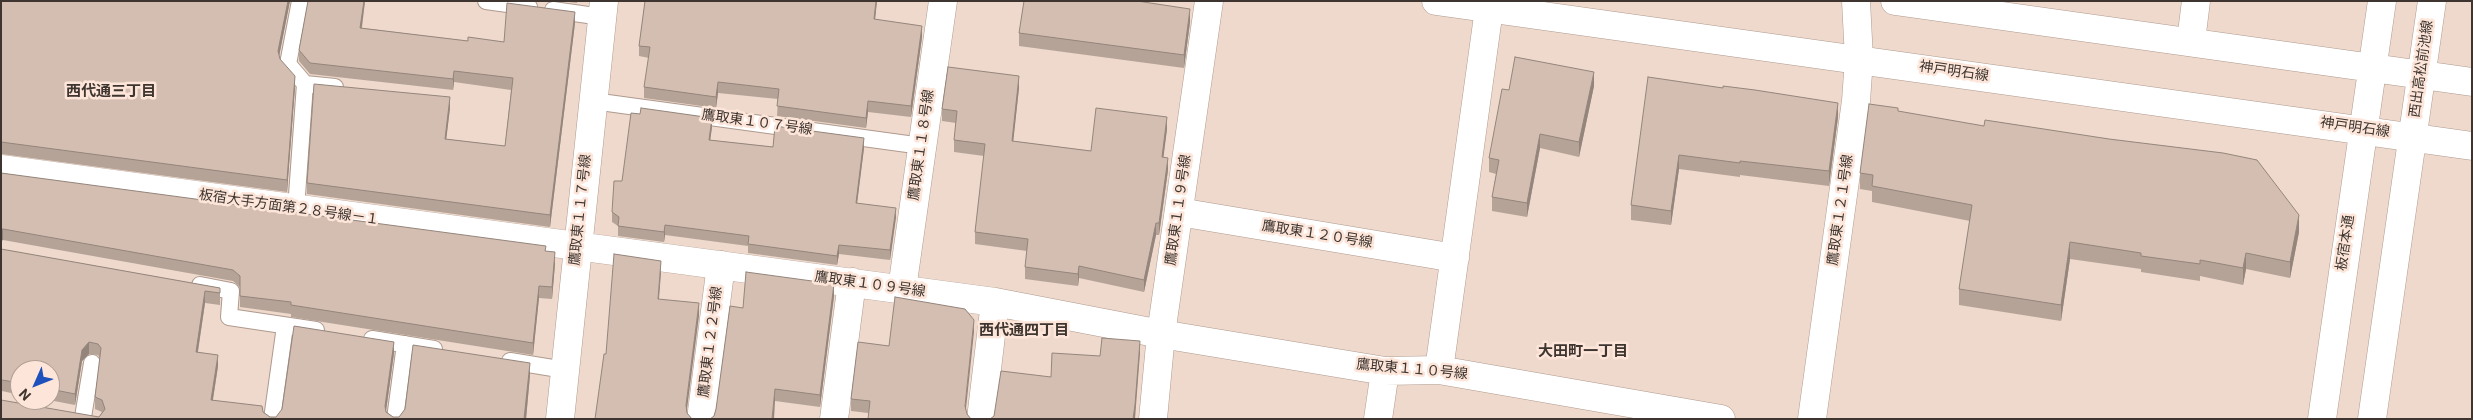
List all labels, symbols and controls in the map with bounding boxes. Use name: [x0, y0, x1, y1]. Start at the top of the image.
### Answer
street label: 西出高松前池線: [2407, 19, 2437, 119]
street label: 神戸明石線: [1918, 59, 1990, 85]
district label: 西代通三丁目: [66, 83, 156, 101]
street label: 鷹取東１１８号線: [906, 88, 938, 202]
street label: 鷹取東１０７号線: [700, 107, 814, 139]
street label: 神戸明石線: [2319, 115, 2391, 141]
street label: 鷹取東１１７号線: [567, 153, 595, 267]
street label: 鷹取東１１９号線: [1163, 153, 1195, 267]
street label: 鷹取東１２１号線: [1825, 153, 1857, 267]
street label: 板宿大手方面第２８号線－１: [198, 187, 380, 229]
street label: 板宿本通: [2334, 214, 2358, 272]
street label: 鷹取東１２０号線: [1260, 218, 1374, 252]
street label: 鷹取東１０９号線: [813, 269, 927, 301]
street label: 鷹取東１２２号線: [696, 285, 726, 399]
district label: 西代通四丁目: [979, 322, 1069, 340]
district label: 大田町一丁目: [1538, 343, 1628, 361]
street label: 鷹取東１１０号線: [1355, 357, 1469, 383]
north arrow: [10, 360, 60, 410]
text: N: [16, 386, 34, 404]

